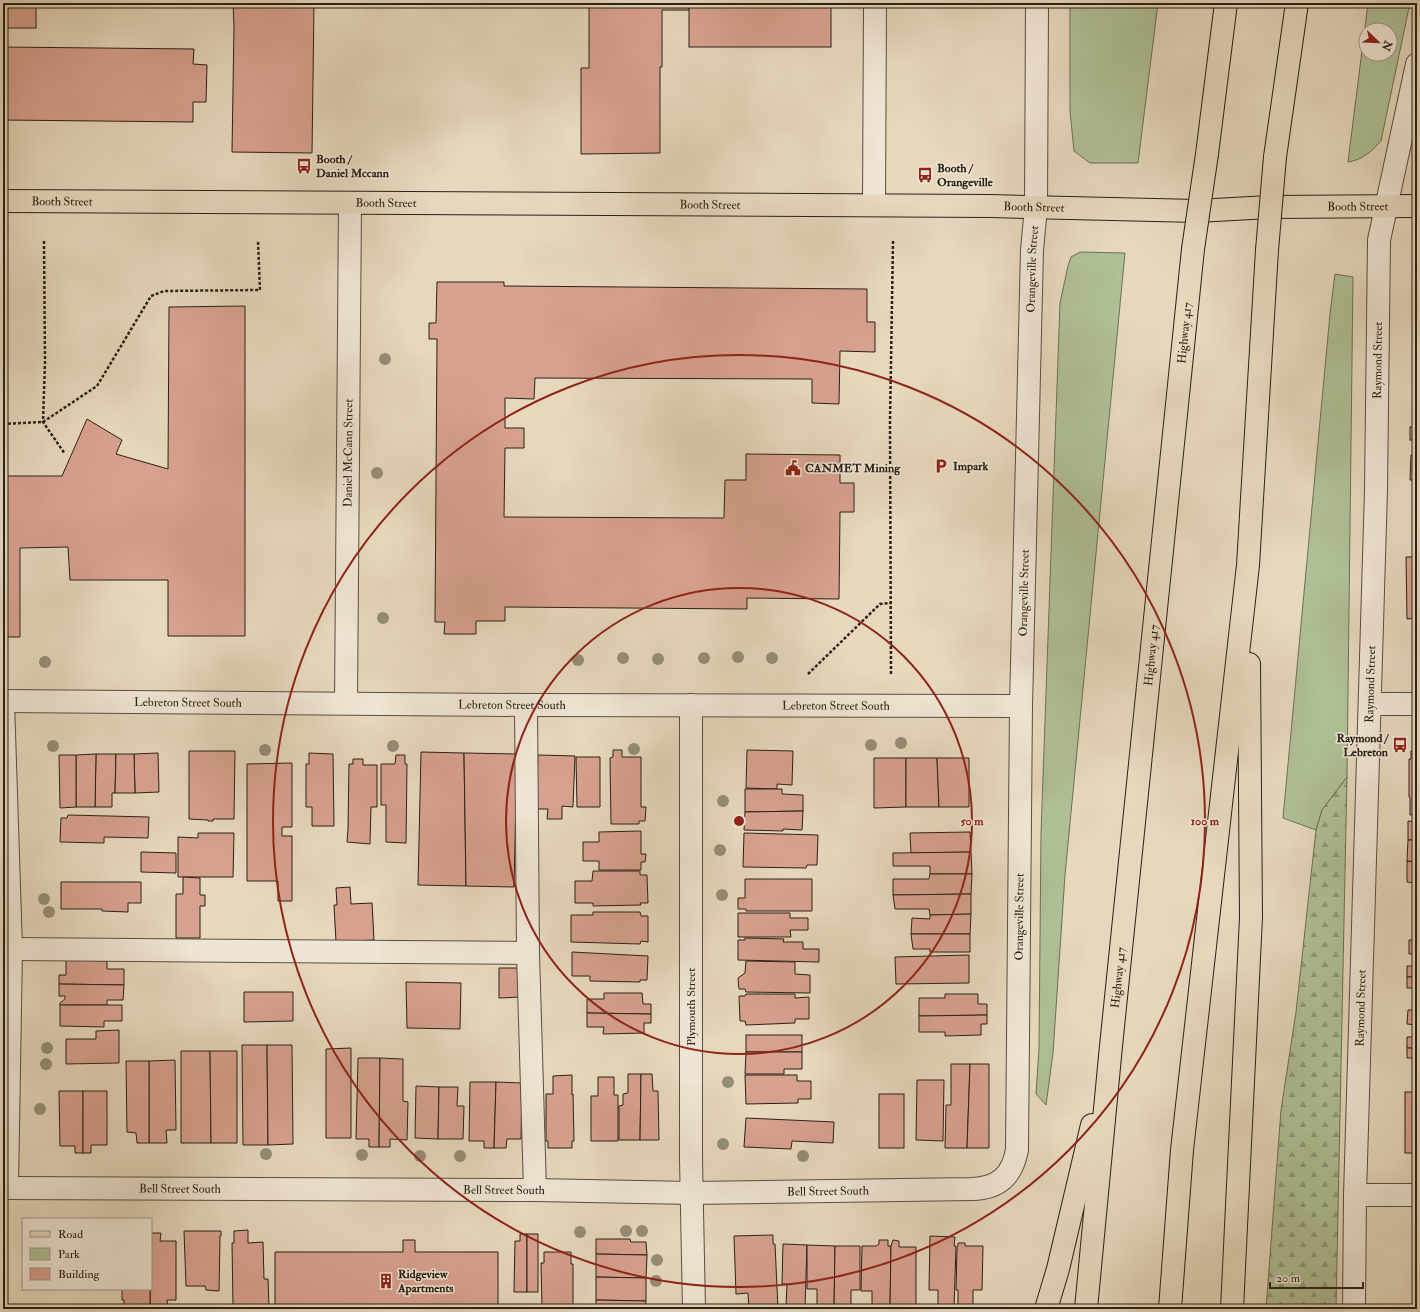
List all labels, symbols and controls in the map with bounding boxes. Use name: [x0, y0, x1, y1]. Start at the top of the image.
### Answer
north arrow: [1358, 22, 1398, 62]
text: N: [1378, 38, 1395, 54]
place label: Booth / Daniel Mccann: [316, 152, 390, 181]
bus stop icon: Booth / Daniel Mccann: [295, 157, 313, 175]
place label: Booth / Orangeville: [937, 161, 994, 190]
bus stop icon: Booth / Orangeville: [916, 166, 934, 184]
street label: Booth Street: [31, 194, 93, 209]
street label: Booth Street: [355, 196, 417, 211]
street label: Booth Street: [679, 197, 741, 213]
street label: Booth Street: [1003, 199, 1065, 216]
street label: Booth Street: [1327, 199, 1389, 215]
street label: Orangeville Street: [1023, 225, 1042, 313]
street label: Highway 417: [1174, 301, 1196, 364]
street label: Raymond Street: [1370, 321, 1386, 399]
street label: Daniel McCann Street: [341, 399, 356, 507]
parking icon: Impark: [932, 457, 950, 475]
public building icon: CANMET Mining: [784, 459, 802, 477]
place label: Impark: [953, 459, 989, 474]
place label: CANMET Mining: [805, 461, 901, 476]
street label: Orangeville Street: [1016, 549, 1033, 637]
street label: Highway 417: [1141, 624, 1162, 687]
street label: Raymond Street: [1362, 645, 1379, 723]
street label: Lebreton Street South: [134, 695, 243, 711]
street label: Lebreton Street South: [458, 697, 567, 713]
street label: Lebreton Street South: [782, 699, 891, 714]
place label: Raymond / Lebreton: [1337, 731, 1390, 760]
bus stop icon: Raymond / Lebreton: [1391, 736, 1409, 754]
centre of rings: [732, 814, 746, 828]
text: 50 m: [960, 814, 984, 829]
text: 100 m: [1191, 814, 1220, 829]
street label: Orangeville Street: [1012, 873, 1027, 961]
street label: Highway 417: [1108, 946, 1129, 1009]
street label: Plymouth Street: [684, 968, 699, 1046]
street label: Raymond Street: [1352, 969, 1370, 1047]
street label: Bell Street South: [139, 1182, 222, 1197]
street label: Bell Street South: [463, 1183, 546, 1198]
street label: Bell Street South: [787, 1183, 870, 1200]
legend: [22, 1218, 152, 1290]
text: Road: [58, 1227, 83, 1242]
text: Park: [58, 1247, 80, 1262]
scale bar: [1270, 1264, 1363, 1290]
text: Building: [58, 1267, 101, 1282]
place label: Ridgeview Apartments: [397, 1267, 453, 1296]
text: 20 m: [1276, 1271, 1301, 1286]
building icon: Ridgeview Apartments: [377, 1272, 395, 1290]

